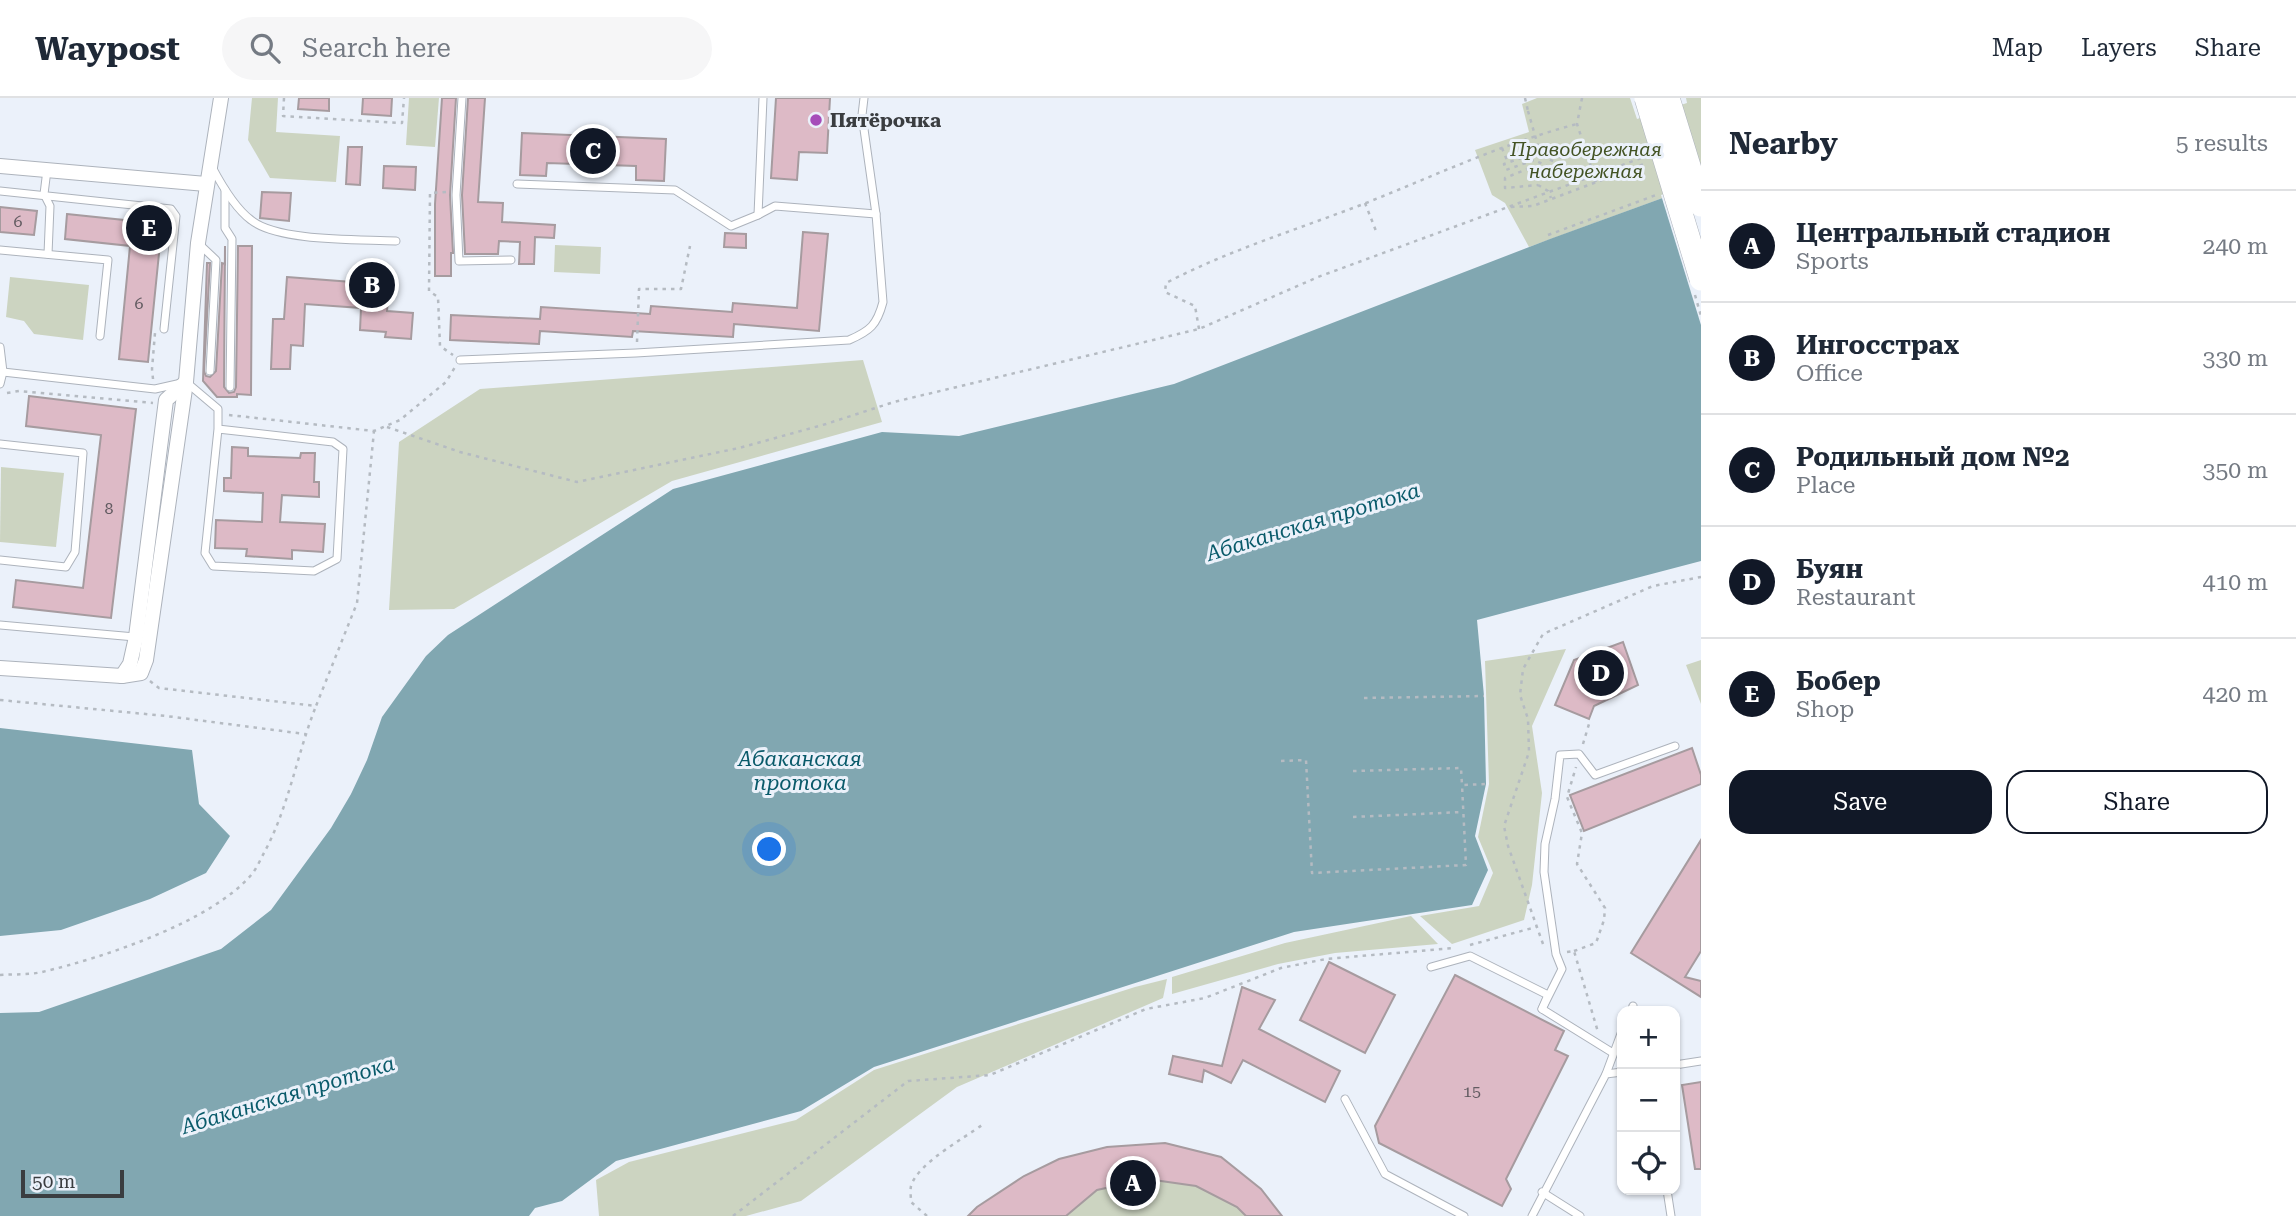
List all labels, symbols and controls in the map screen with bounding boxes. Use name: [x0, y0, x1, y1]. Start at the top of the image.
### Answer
search box: [222, 17, 712, 80]
text: Waypost: [35, 29, 180, 68]
icon: search: [246, 29, 284, 67]
text: Search here: [302, 33, 451, 63]
text: Map: [1992, 34, 2043, 62]
text: Layers: [2081, 34, 2157, 62]
text: Share: [2195, 34, 2261, 62]
place label: Пятёрочка: [830, 109, 941, 132]
marker: Пятёрочка: [808, 112, 824, 128]
pin: C: [570, 125, 616, 177]
text: Nearby: [1729, 126, 1838, 161]
text: 5 results: [2176, 130, 2268, 157]
park label: Правобережная набережная: [1509, 138, 1662, 183]
pin: E: [126, 202, 172, 254]
house number: 6: [14, 212, 23, 231]
text: Центральный стадион: [1796, 218, 2110, 248]
text: A: [1744, 233, 1760, 260]
text: 240 m: [2203, 233, 2268, 260]
text: Sports: [1796, 248, 1869, 275]
pin: B: [349, 259, 395, 311]
house number: 6: [135, 294, 144, 313]
text: Ингосстрах: [1796, 330, 1959, 360]
text: B: [1744, 345, 1760, 372]
text: 330 m: [2203, 345, 2268, 372]
text: Office: [1796, 360, 1863, 387]
text: Родильный дом №2: [1796, 442, 2069, 472]
text: C: [1744, 457, 1760, 484]
text: 350 m: [2203, 457, 2268, 484]
text: Place: [1796, 472, 1855, 499]
water label: Абаканская протока: [1201, 478, 1423, 567]
house number: 8: [105, 499, 114, 518]
text: Буян: [1796, 554, 1863, 584]
text: D: [1743, 569, 1761, 596]
text: 410 m: [2203, 569, 2268, 596]
text: Restaurant: [1796, 584, 1915, 611]
pin: D: [1578, 647, 1624, 699]
text: Бобер: [1796, 666, 1881, 696]
text: E: [1745, 681, 1759, 708]
text: 420 m: [2203, 681, 2268, 708]
text: Shop: [1796, 696, 1854, 723]
water label: Абаканская протока: [736, 747, 862, 795]
button: Save: [1729, 770, 1992, 834]
button: Share: [2006, 770, 2268, 834]
your location: [752, 832, 786, 866]
map controls: [1617, 1006, 1680, 1195]
button: +: [1617, 1006, 1680, 1069]
water label: Абаканская протока: [176, 1051, 398, 1140]
button: −: [1617, 1069, 1680, 1132]
house number: 15: [1463, 1082, 1481, 1101]
button: locate: [1617, 1132, 1680, 1195]
pin: A: [1110, 1157, 1156, 1209]
scale bar: [21, 1167, 124, 1199]
text: 50 m: [32, 1170, 75, 1193]

